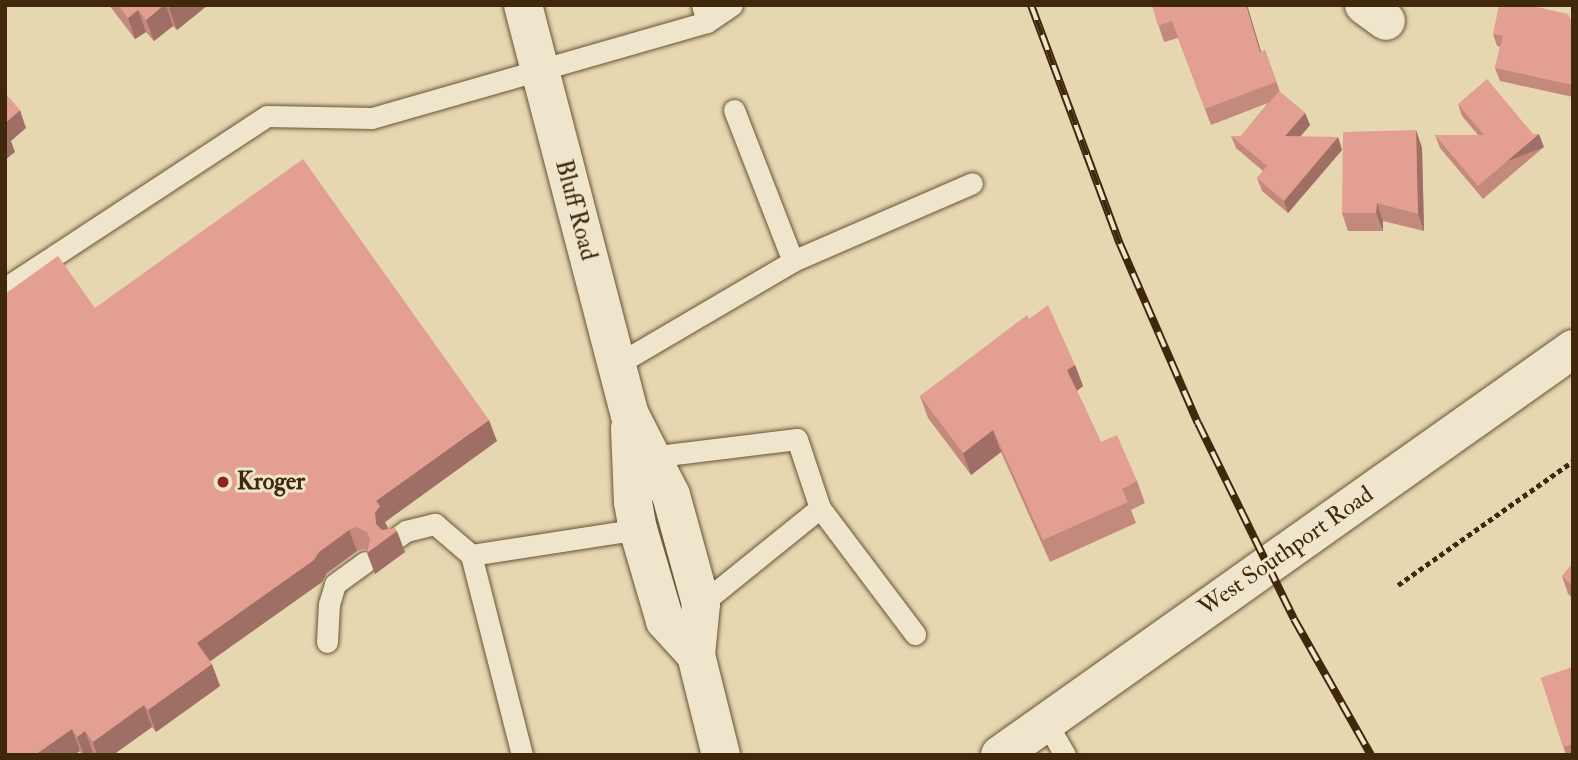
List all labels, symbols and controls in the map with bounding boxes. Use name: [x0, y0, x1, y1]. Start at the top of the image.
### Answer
street label: Bluff Road: [549, 157, 603, 263]
place label: Kroger: [237, 468, 305, 496]
marker: Kroger: [215, 474, 231, 490]
street label: West Southport Road: [1193, 480, 1379, 622]

